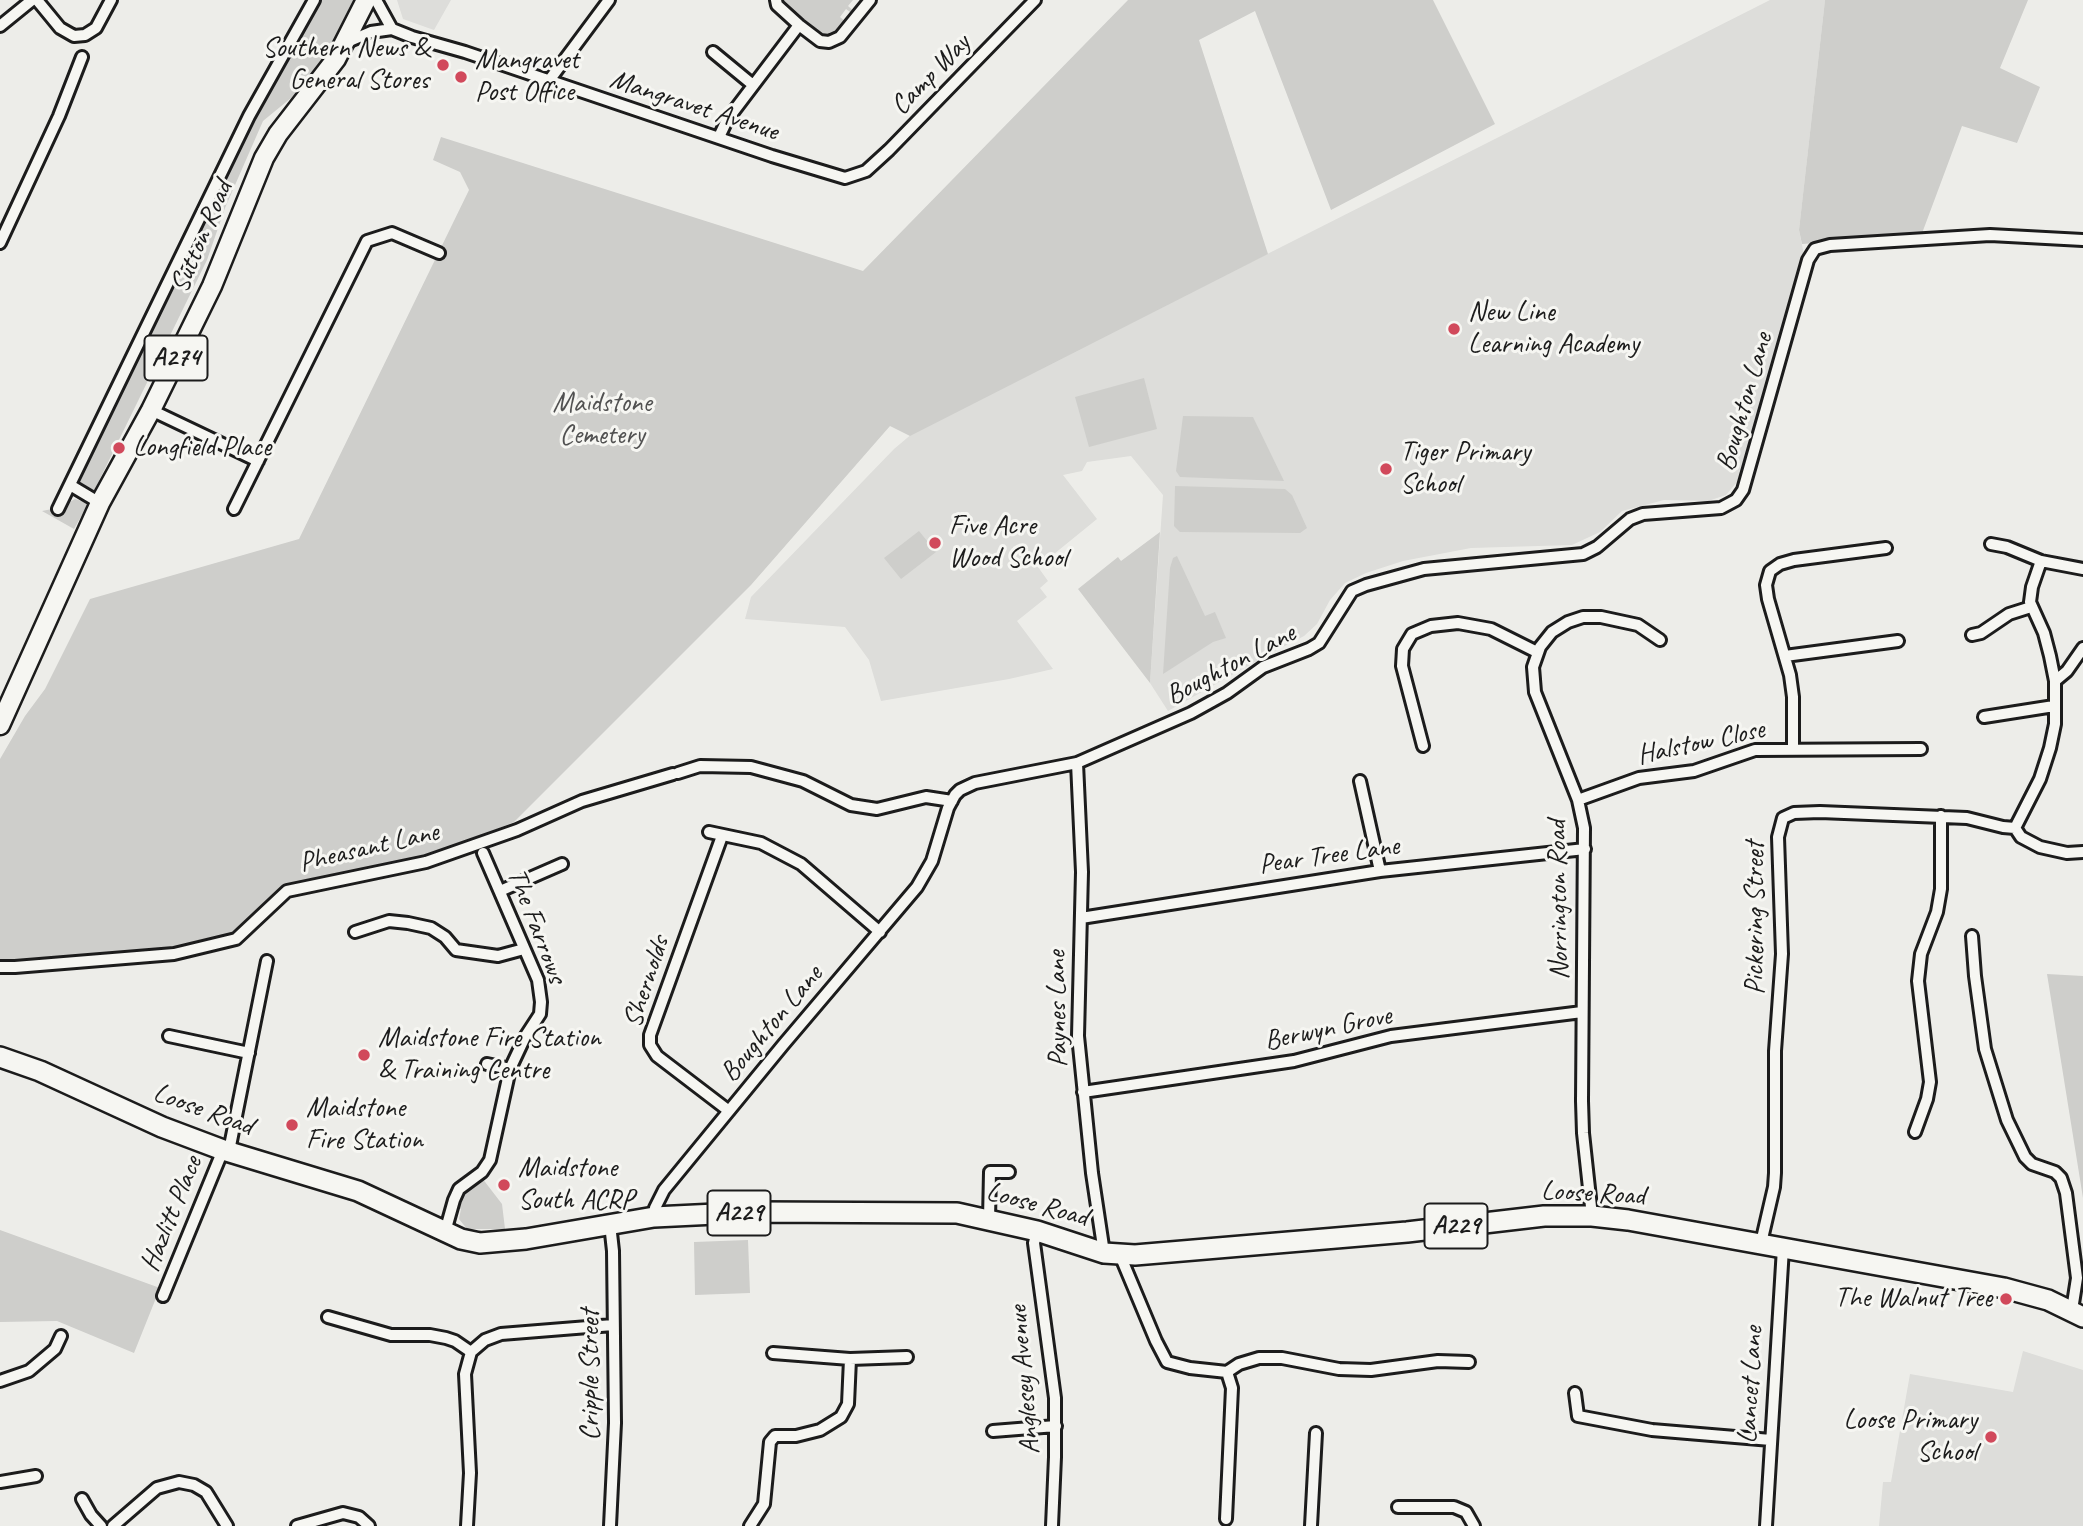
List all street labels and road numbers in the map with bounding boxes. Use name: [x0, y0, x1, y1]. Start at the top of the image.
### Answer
street label: Camp Way: [884, 27, 978, 123]
street label: Mangravet Avenue: [606, 63, 782, 149]
street label: Sutton Road: [163, 176, 241, 298]
street label: Boughton Lane: [1709, 329, 1781, 475]
road number: A274: [144, 336, 208, 380]
street label: Boughton Lane: [1160, 617, 1302, 713]
street label: Halstow Close: [1634, 713, 1768, 773]
street label: Pheasant Lane: [296, 816, 442, 880]
street label: Norrington Road: [1541, 820, 1577, 980]
street label: Pear Tree Lane: [1257, 830, 1401, 882]
street label: Pickering Street: [1739, 841, 1773, 995]
street label: The Farrows: [499, 864, 573, 988]
street label: Shernolds: [616, 932, 678, 1032]
street label: Paynes Lane: [1040, 950, 1076, 1068]
street label: Boughton Lane: [714, 959, 830, 1089]
street label: Berwyn Grove: [1261, 999, 1395, 1059]
street label: Loose Road: [148, 1076, 258, 1144]
street label: Hazlitt Place: [134, 1151, 210, 1277]
street label: Loose Road: [982, 1175, 1092, 1235]
street label: Loose Road: [1540, 1175, 1646, 1213]
road number: A229: [708, 1190, 770, 1236]
road number: A229: [1424, 1204, 1488, 1248]
street label: Anglesey Avenue: [1002, 1304, 1048, 1456]
street label: Cripple Street: [574, 1309, 608, 1441]
street label: Lancet Lane: [1731, 1325, 1771, 1445]

